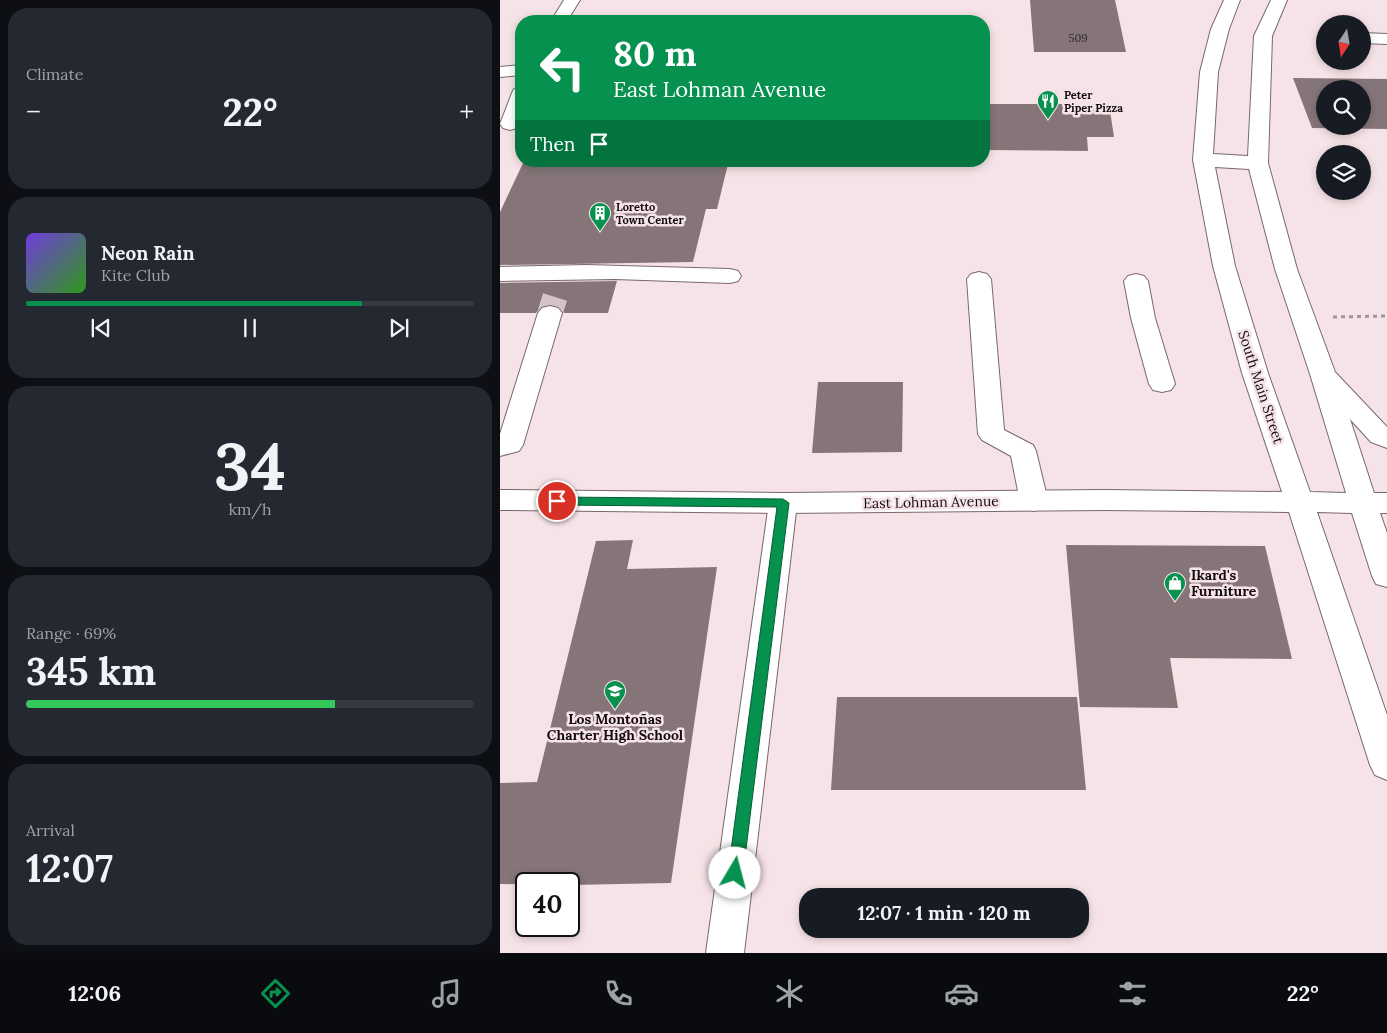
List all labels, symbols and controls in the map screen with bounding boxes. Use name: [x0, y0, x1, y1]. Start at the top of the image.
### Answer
north arrow: [1316, 15, 1371, 70]
map controls: [1316, 15, 1371, 200]
text: 80 m: [613, 31, 697, 76]
house number: 509: [1068, 31, 1088, 45]
icon: left: [530, 35, 595, 100]
text: Climate: [26, 64, 83, 84]
text: East Lohman Avenue: [613, 75, 826, 103]
button: search: [1316, 80, 1371, 135]
text: 22°: [222, 88, 278, 136]
place label: Peter Piper Pizza: [1064, 88, 1123, 115]
restaurant icon: Peter Piper Pizza: [1036, 89, 1060, 120]
text: −: [26, 94, 41, 130]
text: +: [459, 94, 474, 130]
icon: arrive: [585, 130, 613, 158]
text: Then: [530, 132, 575, 156]
button: layers: [1316, 145, 1371, 200]
place label: Loretto Town Center: [616, 200, 684, 227]
building icon: Loretto Town Center: [588, 201, 612, 232]
text: Neon Rain: [101, 241, 195, 265]
text: Kite Club: [101, 265, 170, 285]
icon: previous: [87, 314, 115, 342]
icon: pause: [236, 314, 264, 342]
icon: next: [385, 314, 413, 342]
street label: South Main Street: [1234, 328, 1288, 446]
text: 34: [214, 425, 286, 508]
pin: [536, 480, 578, 522]
icon: arrive: [543, 487, 571, 515]
street label: East Lohman Avenue: [863, 492, 999, 512]
text: km/h: [228, 499, 272, 519]
place label: Ikard's Furniture: [1191, 566, 1257, 600]
shop icon: Ikard's Furniture: [1163, 571, 1187, 602]
text: Range · 69%: [26, 623, 116, 643]
text: 345 km: [26, 647, 156, 695]
school or university icon: Los Montoñas Charter High School: [603, 679, 627, 710]
place label: Los Montoñas Charter High School: [547, 710, 684, 744]
text: Arrival: [26, 820, 75, 840]
text: 12:07: [26, 844, 113, 892]
position arrow: [708, 846, 760, 898]
speed limit sign: 40: [515, 872, 580, 937]
text: 12:07 · 1 min · 120 m: [857, 901, 1031, 925]
icon: directions: [258, 976, 293, 1011]
icon: music: [429, 976, 464, 1011]
icon: phone: [601, 976, 636, 1011]
icon: climate: [772, 976, 807, 1011]
icon: car: [944, 976, 979, 1011]
icon: filters: [1115, 976, 1150, 1011]
text: 12:06: [68, 979, 121, 1007]
text: 22°: [1287, 979, 1319, 1007]

